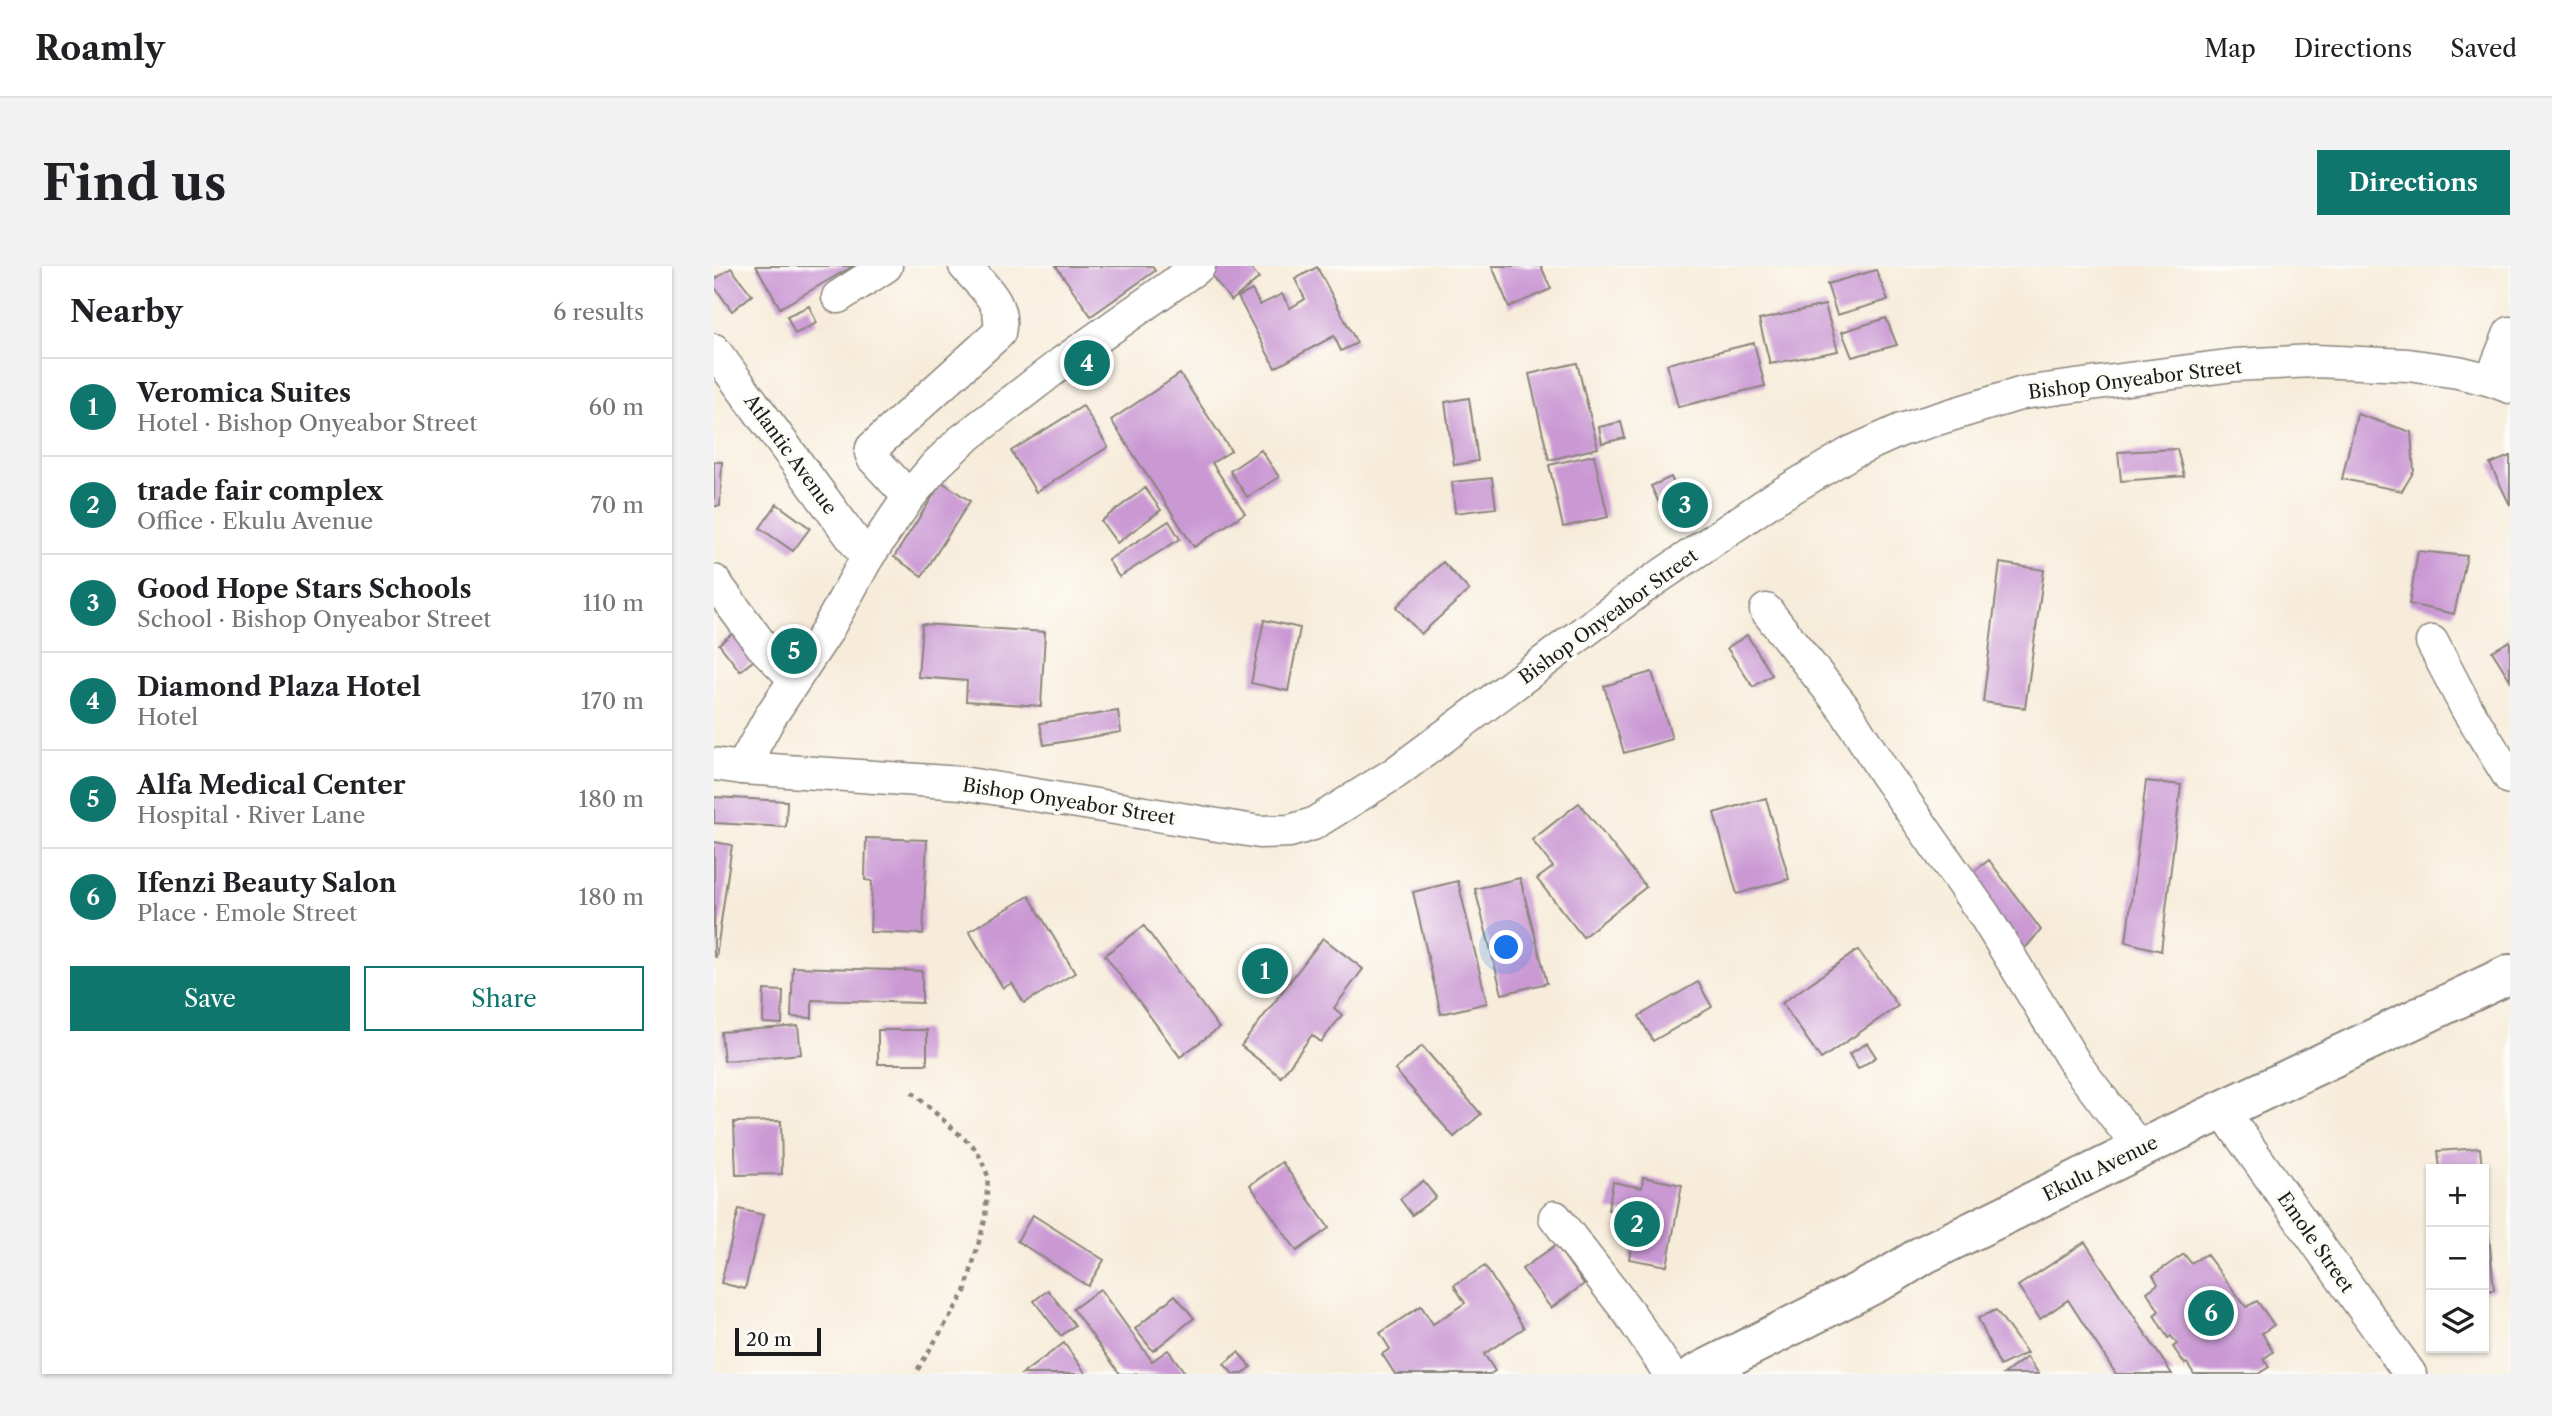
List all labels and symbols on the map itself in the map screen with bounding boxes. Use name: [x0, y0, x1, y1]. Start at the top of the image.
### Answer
pin: 4: [1064, 337, 1110, 389]
street label: Bishop Onyeabor Street: [2027, 355, 2244, 404]
street label: Atlantic Avenue: [739, 389, 842, 519]
pin: 3: [1662, 479, 1708, 531]
street label: Bishop Onyeabor Street: [1514, 544, 1702, 689]
pin: 5: [771, 625, 817, 677]
street label: Bishop Onyeabor Street: [961, 773, 1177, 830]
your location: [1489, 930, 1523, 964]
pin: 1: [1242, 945, 1288, 997]
street label: Ekulu Avenue: [2039, 1131, 2161, 1206]
street label: Emole Street: [2272, 1188, 2359, 1297]
pin: 2: [1614, 1198, 1660, 1250]
pin: 6: [2188, 1287, 2234, 1339]
scale bar: [735, 1325, 821, 1357]

